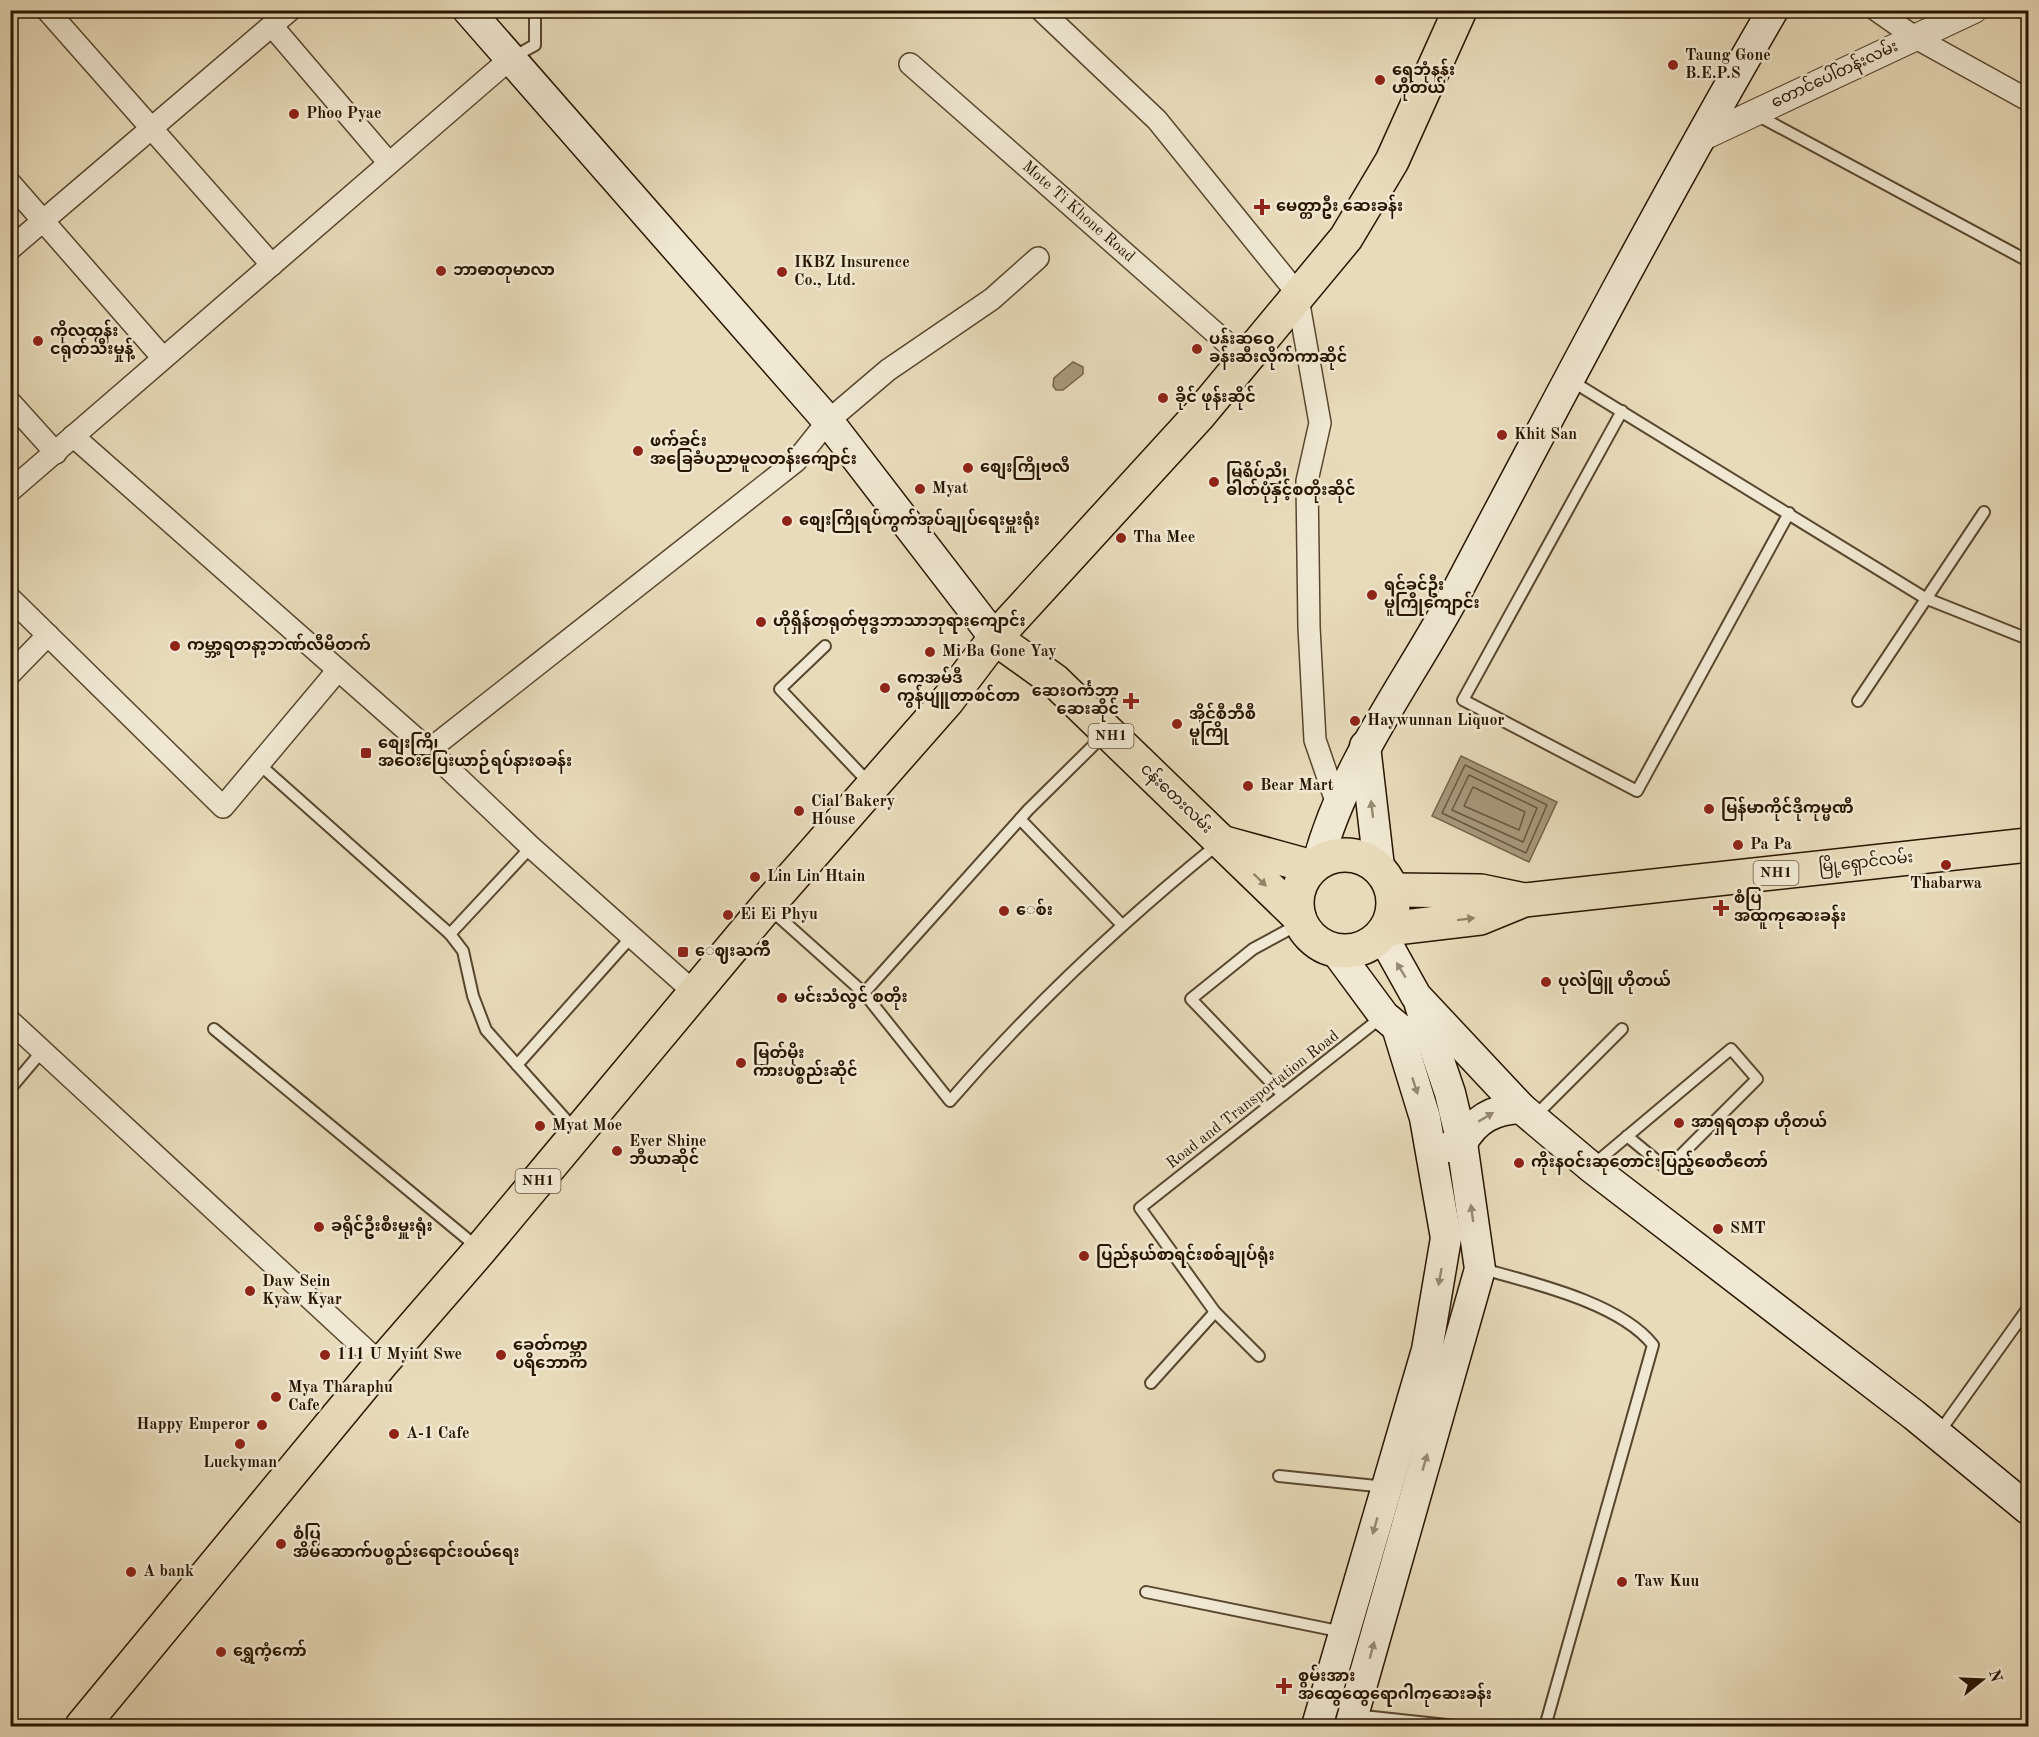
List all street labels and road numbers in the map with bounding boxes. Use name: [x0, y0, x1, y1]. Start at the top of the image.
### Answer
street label: တောင်ပေါ်တန်းလမ်း: [1767, 34, 1902, 115]
street label: Mote Ti Khone Road: [1019, 158, 1137, 266]
road number: NH1: [1088, 724, 1134, 748]
street label: ငန်းတေးလမ်း: [1134, 757, 1218, 840]
street label: မြို့ရှောင်လမ်း: [1818, 845, 1914, 881]
road number: NH1: [1754, 861, 1798, 885]
street label: Road and Transportation Road: [1164, 1028, 1342, 1172]
road number: NH1: [516, 1169, 560, 1193]

